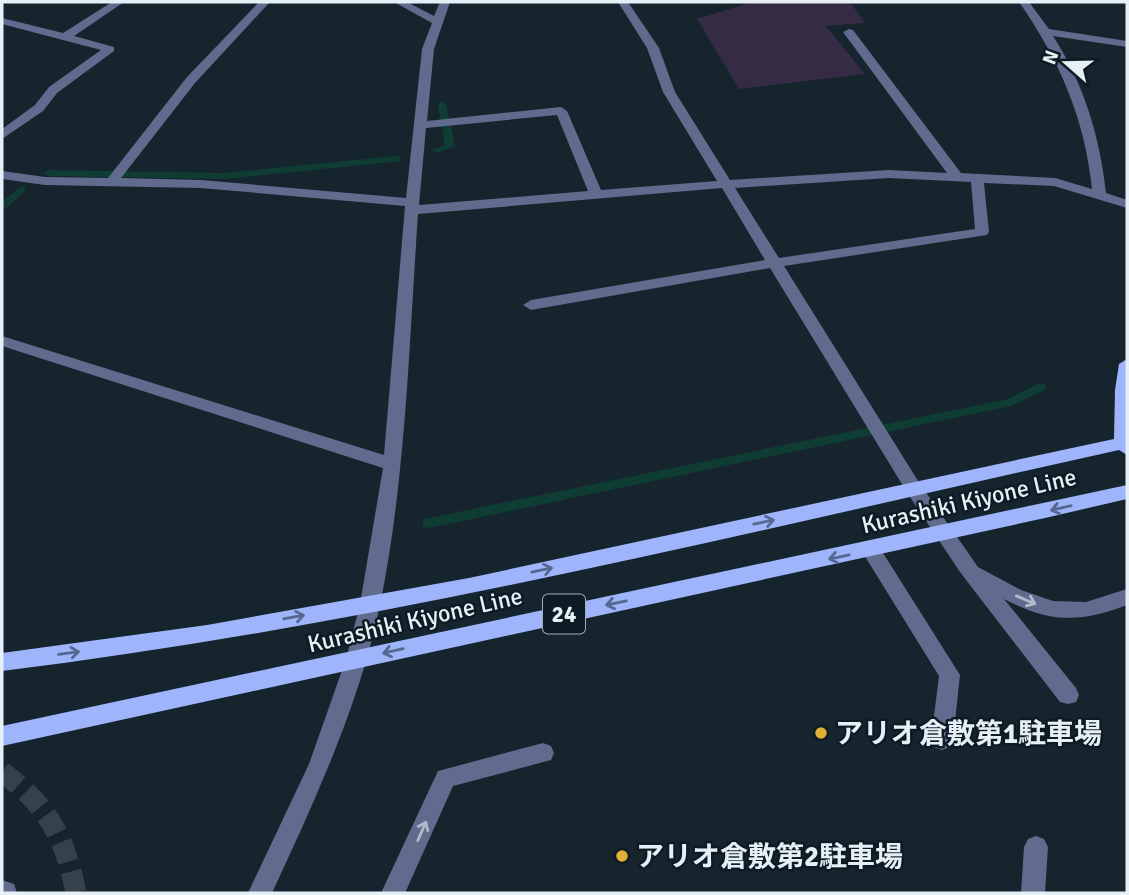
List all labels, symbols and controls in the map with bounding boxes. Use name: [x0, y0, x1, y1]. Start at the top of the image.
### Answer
north arrow: [1031, 28, 1101, 98]
text: N: [1037, 47, 1065, 68]
street label: Kurashiki Kiyone Line: [859, 462, 1079, 540]
one-way arrow: [1050, 502, 1073, 515]
one-way arrow: [752, 514, 775, 528]
one-way arrow: [828, 551, 851, 565]
one-way arrow: [530, 562, 552, 575]
street label: Kurashiki Kiyone Line: [305, 581, 525, 659]
road number: 24: [543, 594, 585, 634]
one-way arrow: [1015, 595, 1036, 608]
one-way arrow: [605, 597, 628, 611]
one-way arrow: [282, 610, 305, 623]
one-way arrow: [382, 644, 405, 658]
one-way arrow: [57, 646, 80, 659]
place label: アリオ倉敷第1駐車場: [835, 717, 1102, 751]
marker: アリオ倉敷第1駐車場: [813, 725, 829, 741]
one-way arrow: [415, 821, 429, 842]
place label: アリオ倉敷第2駐車場: [636, 840, 903, 874]
marker: アリオ倉敷第2駐車場: [614, 848, 630, 864]

